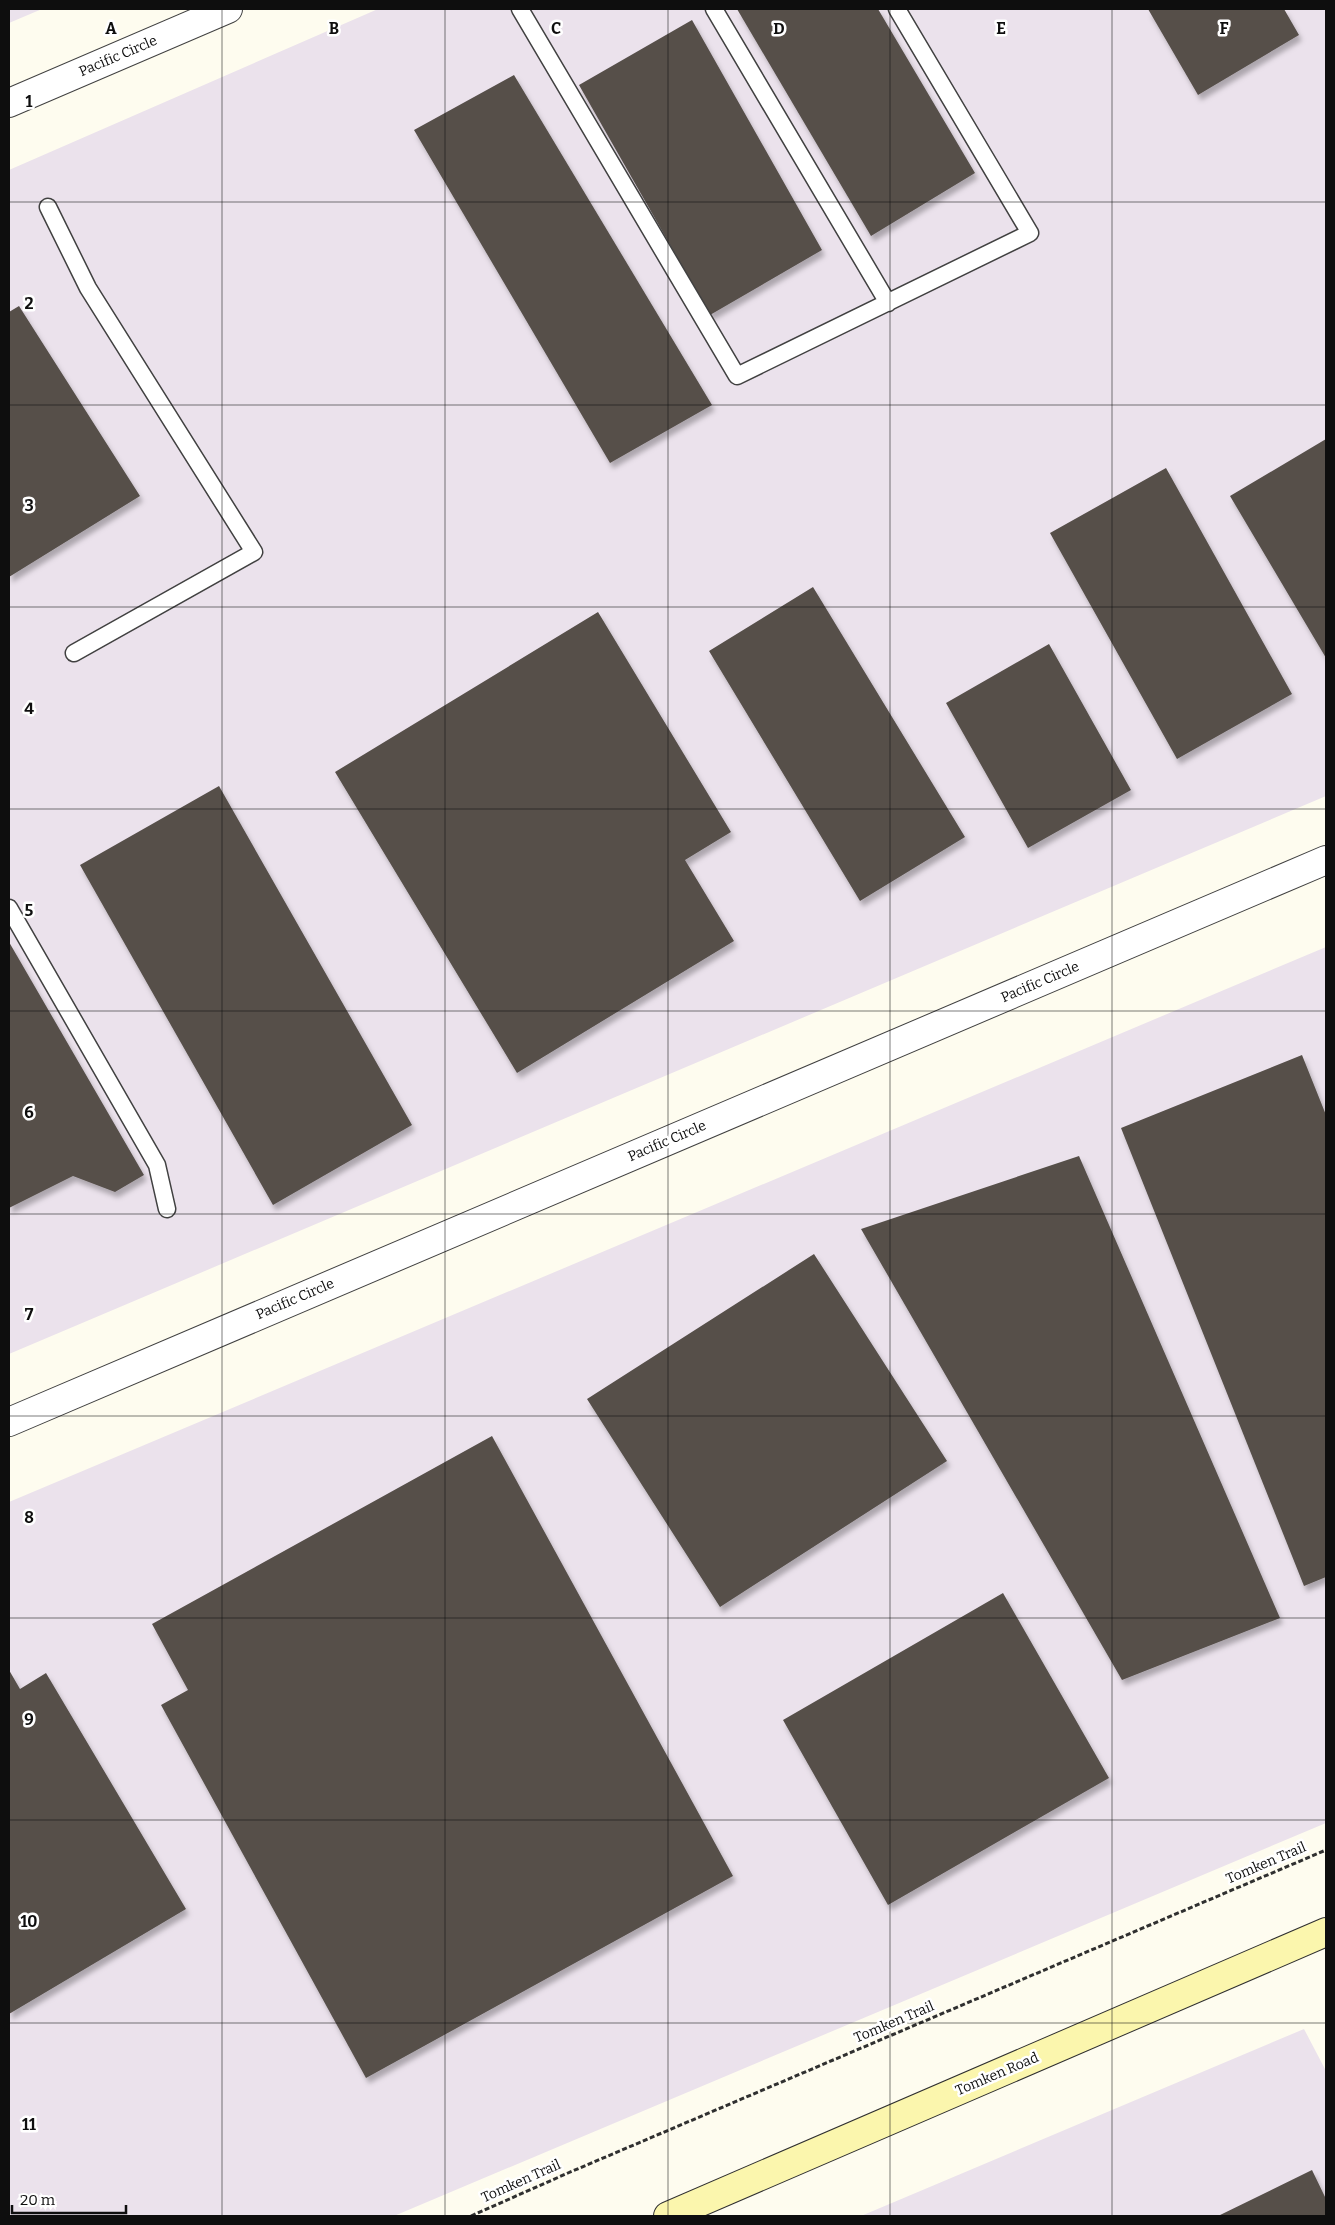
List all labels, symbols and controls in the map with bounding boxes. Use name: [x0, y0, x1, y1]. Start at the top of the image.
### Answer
text: A: [105, 19, 117, 38]
text: B: [329, 19, 339, 38]
text: C: [551, 19, 561, 38]
text: D: [773, 19, 785, 38]
text: E: [996, 19, 1006, 38]
text: F: [1220, 19, 1229, 38]
street label: Pacific Circle: [76, 32, 160, 80]
text: 1: [26, 92, 33, 111]
text: 2: [24, 294, 34, 313]
text: 3: [24, 496, 34, 515]
text: 4: [24, 699, 34, 718]
text: 5: [25, 901, 34, 920]
street label: Pacific Circle: [998, 958, 1082, 1006]
text: 6: [24, 1103, 34, 1122]
street label: Pacific Circle: [625, 1117, 709, 1165]
street label: Pacific Circle: [253, 1275, 337, 1323]
text: 7: [25, 1305, 34, 1324]
text: 8: [24, 1508, 34, 1527]
text: 9: [24, 1710, 34, 1729]
street label: Tomken Trail: [1223, 1839, 1309, 1887]
text: 10: [20, 1912, 38, 1931]
street label: Tomken Trail: [851, 1998, 937, 2046]
street label: Tomken Road: [953, 2049, 1041, 2099]
text: 11: [22, 2115, 36, 2134]
street label: Tomken Trail: [479, 2156, 563, 2206]
scale bar: [12, 2182, 126, 2214]
text: 20 m: [20, 2191, 56, 2209]

